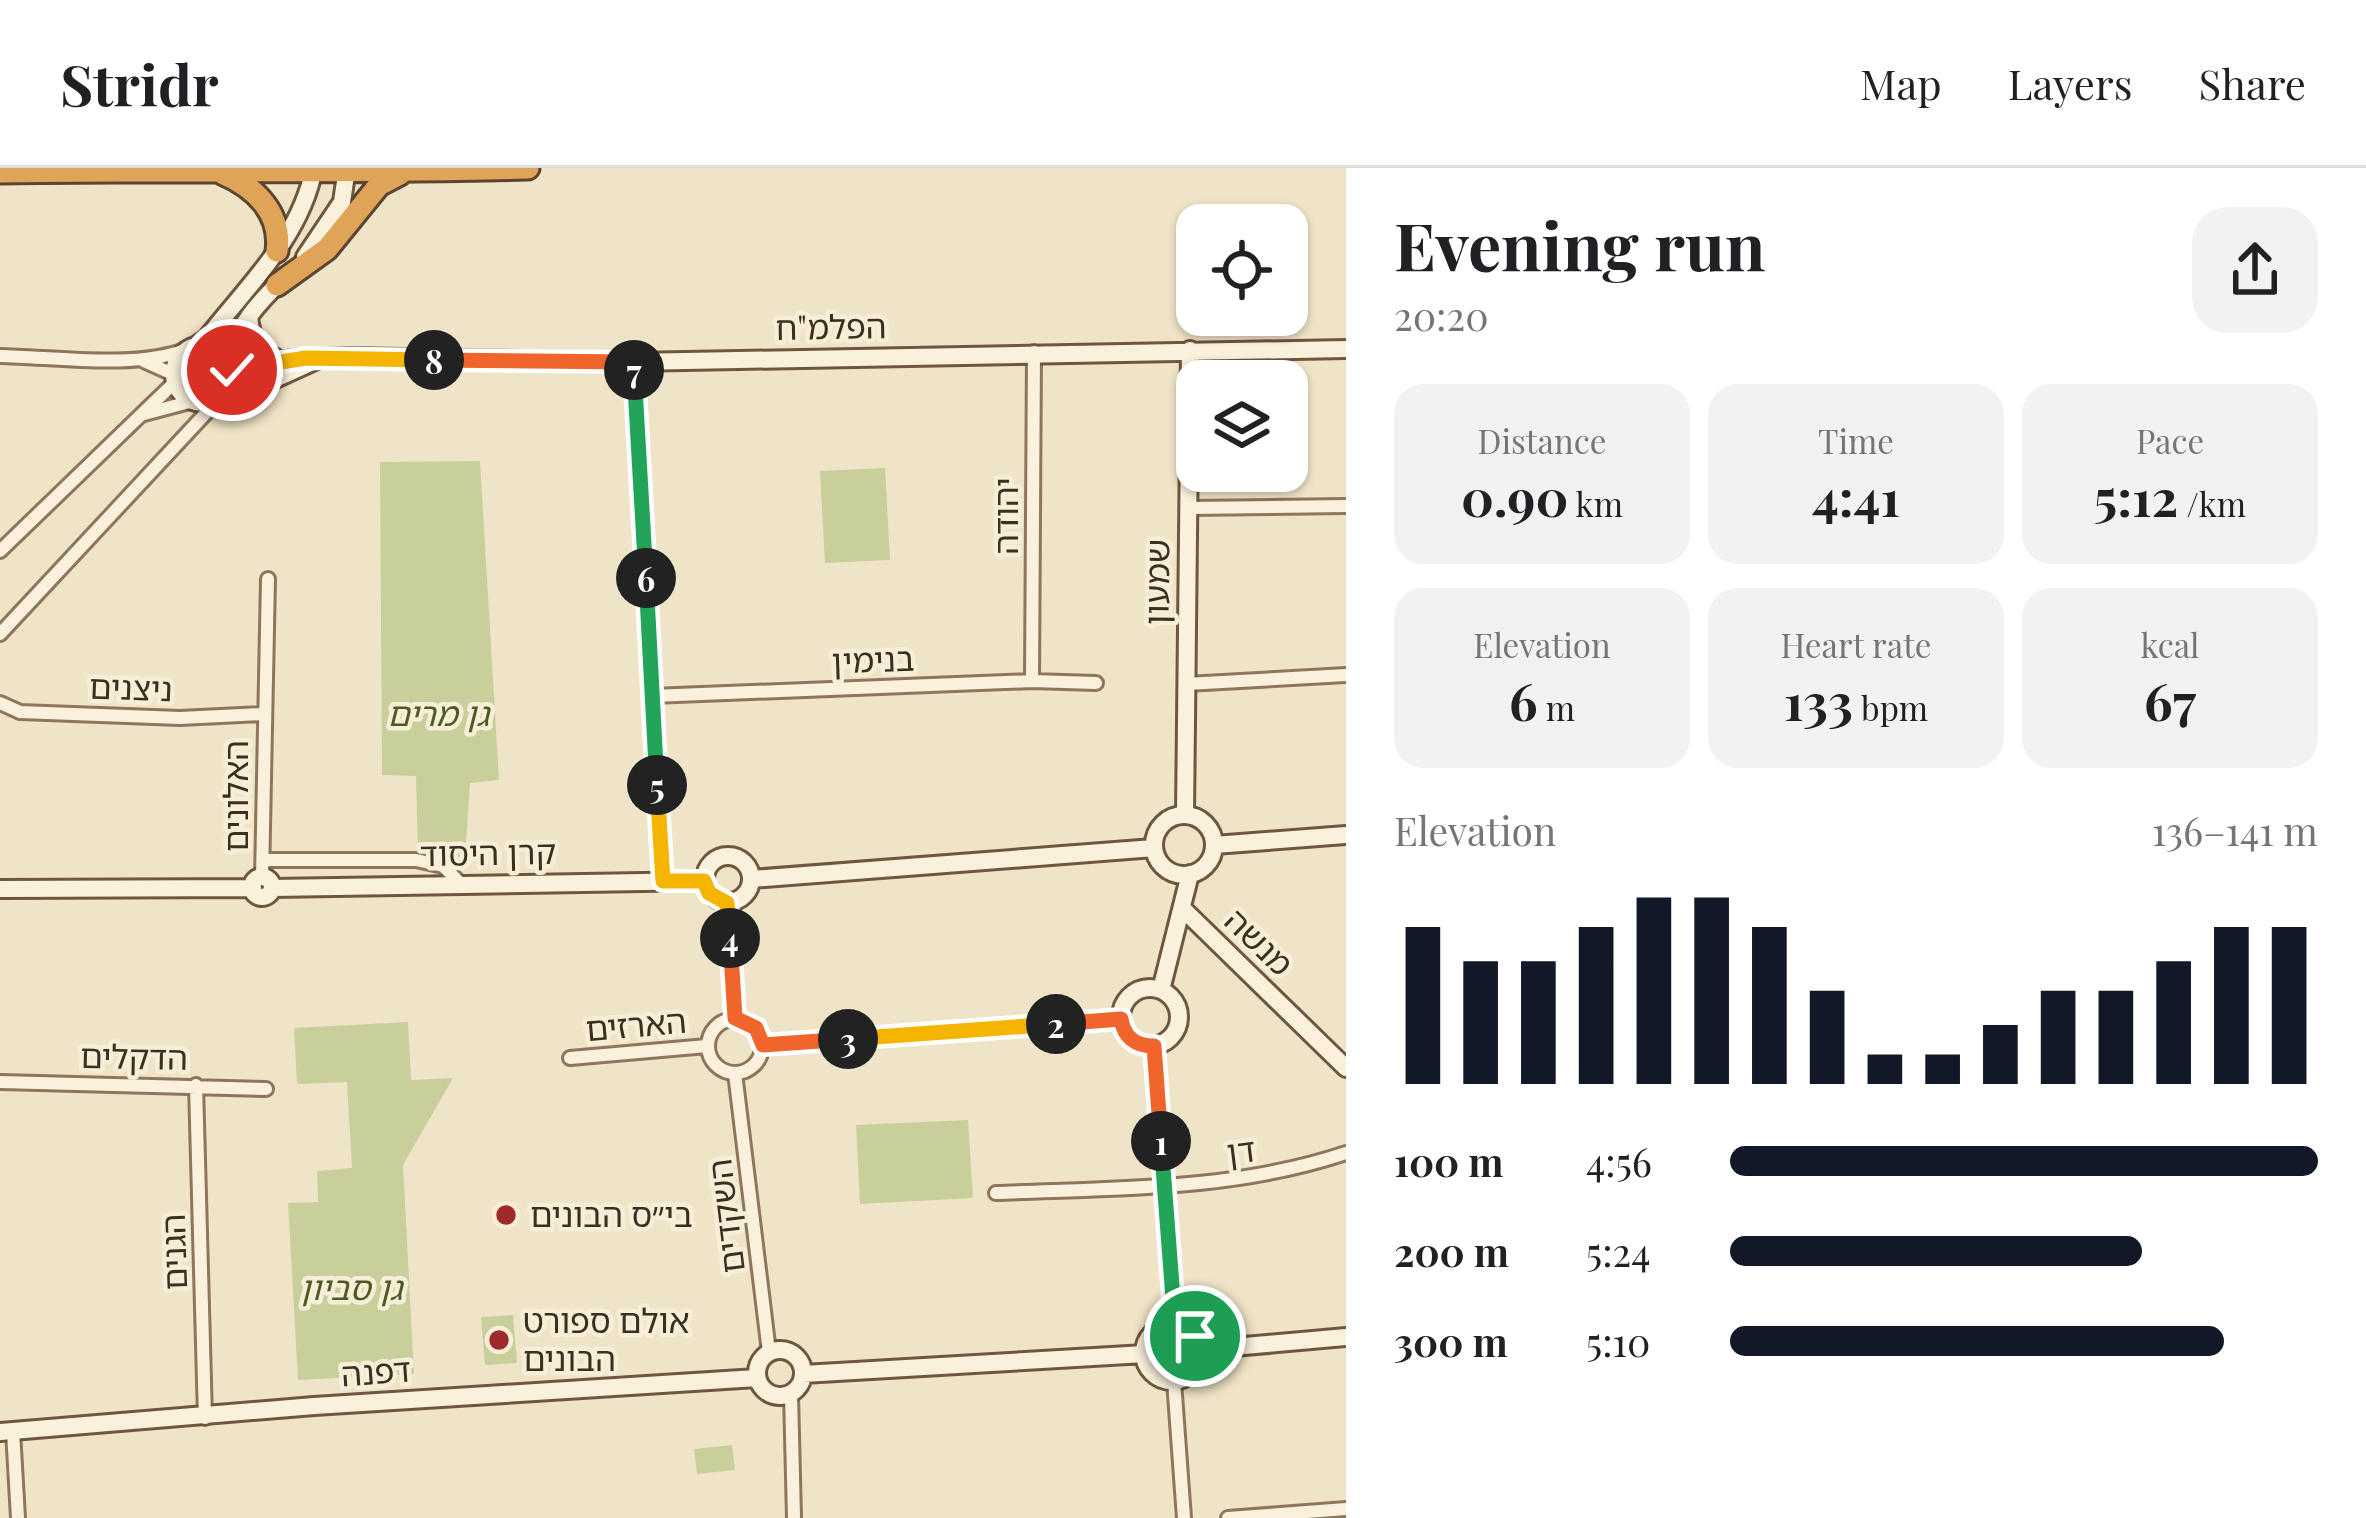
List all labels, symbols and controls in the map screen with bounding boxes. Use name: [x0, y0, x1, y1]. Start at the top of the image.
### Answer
text: Stridr: [60, 45, 219, 121]
text: Map: [1860, 55, 1942, 111]
text: Layers: [2008, 55, 2133, 111]
text: Share: [2199, 55, 2306, 111]
text: Evening run: [1394, 200, 1766, 288]
map controls: [1176, 204, 1308, 492]
button: locate: [1176, 204, 1308, 336]
button: share: [2192, 207, 2318, 333]
text: 20:20: [1394, 289, 1489, 341]
street label: הפלמ"ח: [775, 302, 887, 348]
pin: [181, 319, 283, 421]
pin: 8: [404, 330, 464, 390]
icon: check: [199, 337, 265, 403]
text: 8: [425, 338, 443, 382]
pin: 7: [604, 340, 664, 400]
text: 7: [626, 348, 642, 392]
button: layers: [1176, 360, 1308, 492]
text: Distance: [1478, 418, 1606, 462]
text: Time: [1818, 418, 1894, 462]
text: Pace: [2136, 418, 2204, 462]
text: 0.90: [1461, 462, 1568, 530]
text: 4:41: [1812, 462, 1900, 530]
text: 5:12: [2094, 462, 2178, 530]
street label: יהודה: [982, 477, 1026, 555]
text: km: [1568, 481, 1623, 525]
text: /km: [2178, 481, 2246, 525]
street label: שמעון: [1132, 538, 1178, 625]
pin: 6: [616, 548, 676, 608]
text: 6: [637, 556, 655, 600]
text: Elevation: [1473, 622, 1611, 666]
text: Heart rate: [1780, 622, 1932, 666]
text: kcal: [2140, 622, 2200, 666]
street label: בנימין: [831, 635, 915, 681]
street label: ניצנים: [89, 663, 174, 709]
text: 6: [1509, 666, 1538, 734]
text: 133: [1784, 666, 1853, 734]
text: 67: [2144, 666, 2196, 734]
text: m: [1538, 685, 1575, 729]
text: bpm: [1853, 685, 1928, 729]
park label: גן מרים: [387, 690, 492, 734]
street label: האלונים: [212, 740, 256, 852]
pin: 5: [627, 755, 687, 815]
text: 5: [649, 763, 665, 807]
text: Elevation: [1394, 804, 1556, 856]
text: 136–141 m: [2152, 804, 2318, 856]
street label: קרן היסוד: [419, 828, 556, 874]
street label: מנשה: [1217, 897, 1304, 984]
pin: 4: [700, 908, 760, 968]
text: 4: [721, 916, 739, 960]
pin: 2: [1026, 994, 1086, 1054]
street label: הארזים: [584, 997, 688, 1049]
text: 2: [1047, 1002, 1065, 1046]
pin: 3: [818, 1009, 878, 1069]
text: 3: [840, 1017, 856, 1061]
street label: הדקלים: [80, 1032, 188, 1078]
pin: 1: [1131, 1111, 1191, 1171]
text: 1: [1155, 1119, 1167, 1163]
street label: דן: [1224, 1125, 1258, 1173]
text: 100 m: [1394, 1135, 1504, 1187]
text: 4:56: [1586, 1135, 1652, 1187]
street label: השקדים: [695, 1157, 753, 1276]
place label: בי״ס הבונים: [530, 1191, 693, 1235]
marker: בי״ס הבונים: [493, 1202, 519, 1228]
street label: הגנים: [149, 1213, 195, 1291]
text: 200 m: [1394, 1225, 1509, 1277]
text: 5:24: [1586, 1225, 1651, 1277]
park label: גן סביון: [300, 1264, 405, 1308]
pin: [1144, 1285, 1246, 1387]
place label: אולם ספורט הבונים: [523, 1297, 690, 1379]
icon: arrive: [1162, 1303, 1228, 1369]
text: 300 m: [1394, 1315, 1508, 1367]
text: 5:10: [1586, 1315, 1650, 1367]
marker: אולם ספורט הבונים: [486, 1327, 512, 1353]
street label: דפנה: [340, 1346, 412, 1394]

